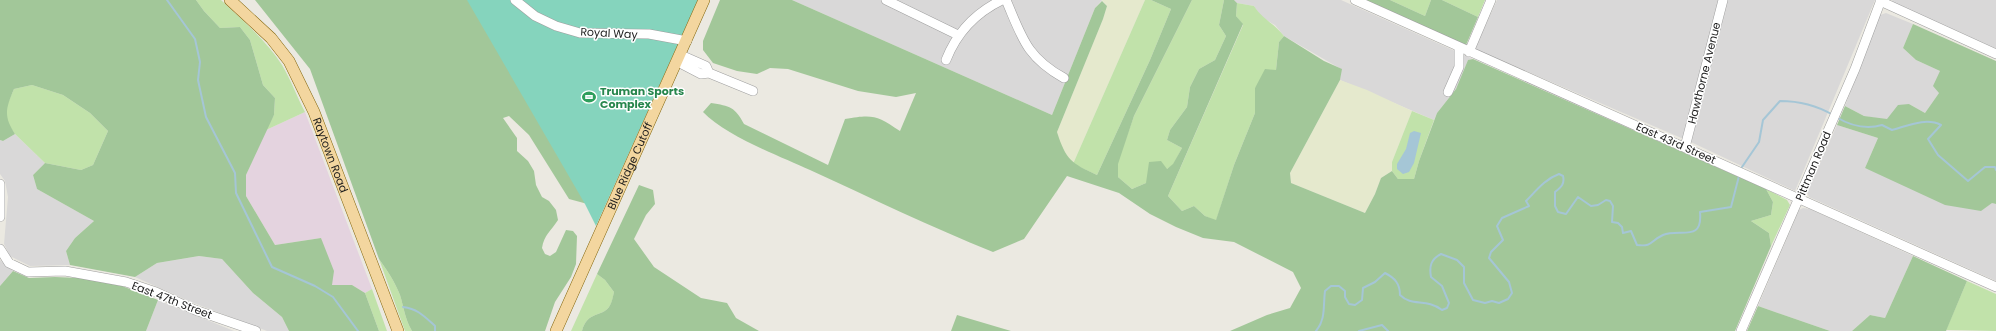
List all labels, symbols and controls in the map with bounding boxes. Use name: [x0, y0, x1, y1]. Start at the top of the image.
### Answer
street label: Hawthorne Avenue: [1684, 20, 1724, 126]
street label: Royal Way: [580, 24, 639, 43]
place label: Truman Sports Complex: [600, 83, 684, 112]
sports icon: Truman Sports Complex: [581, 89, 597, 105]
street label: Raytown Road: [309, 115, 352, 195]
street label: East 43rd Street: [1634, 118, 1718, 168]
street label: Blue Ridge Cutoff: [603, 119, 657, 212]
street label: Pittman Road: [1791, 129, 1835, 203]
street label: East 47th Street: [130, 277, 214, 323]

